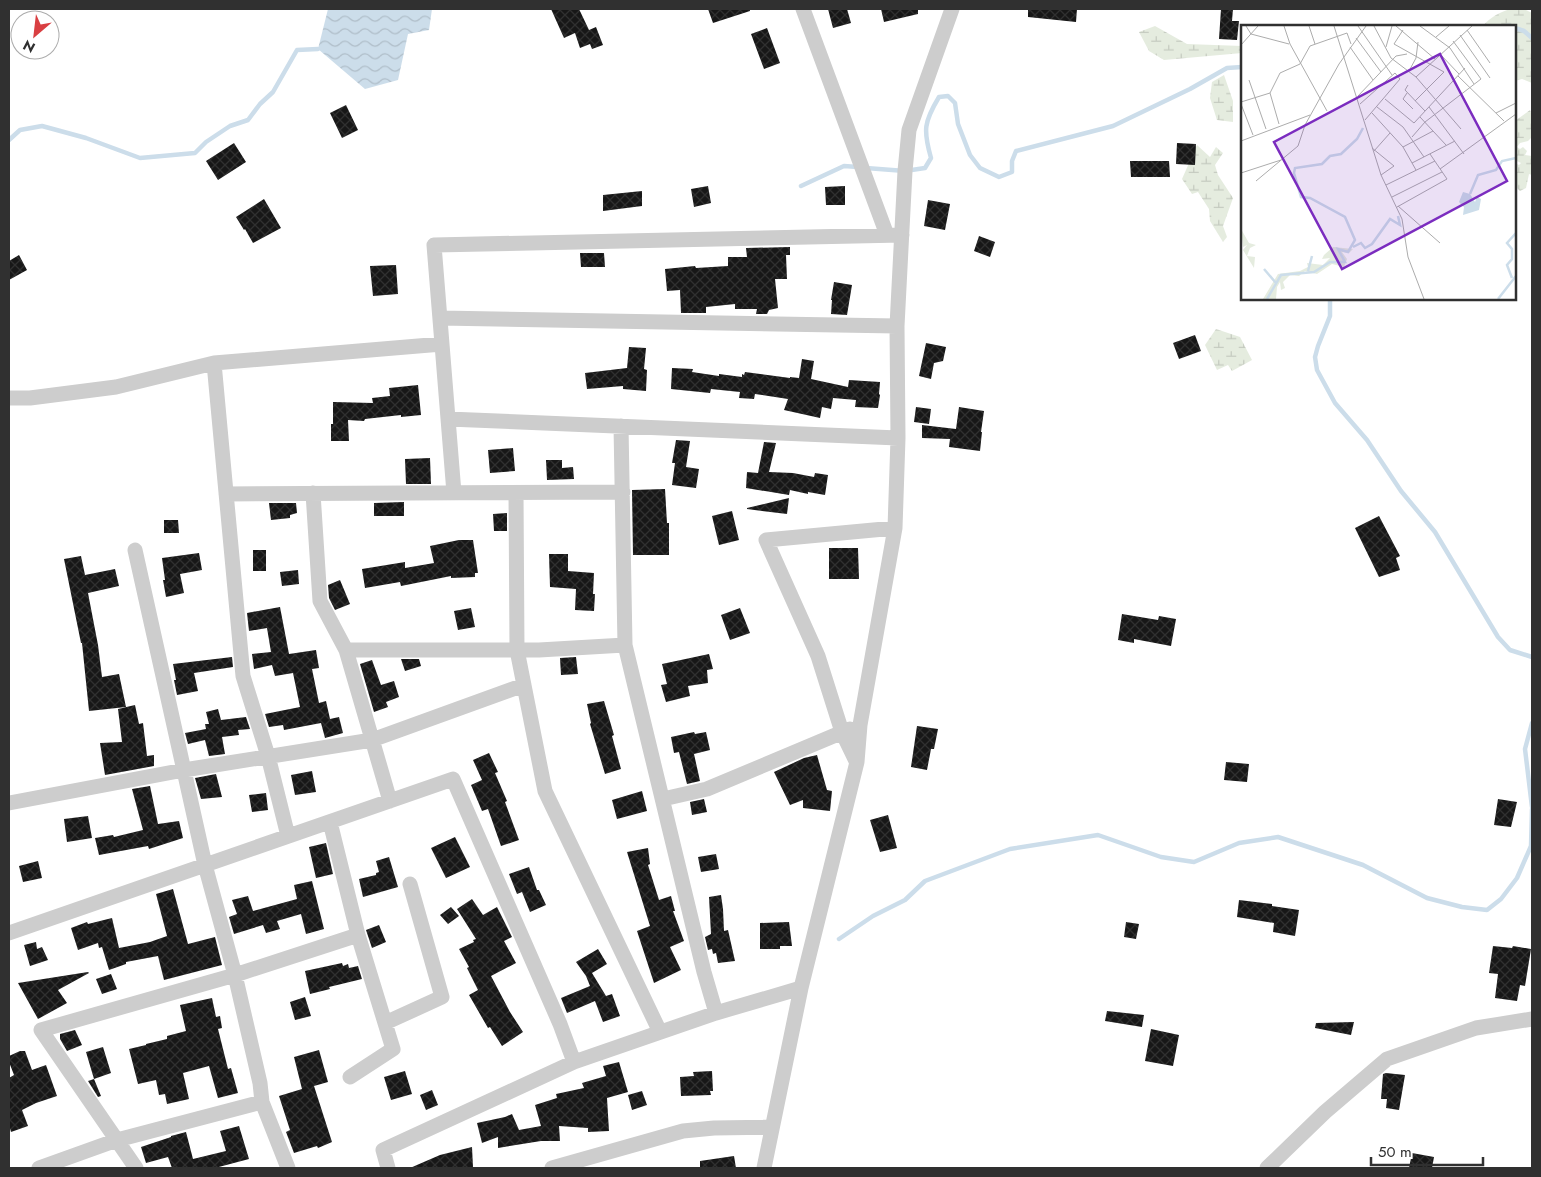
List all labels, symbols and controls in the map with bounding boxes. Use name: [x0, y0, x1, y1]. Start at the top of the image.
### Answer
north arrow: [10, 10, 60, 60]
inset map: [1241, 25, 1516, 300]
text: N: [19, 35, 39, 58]
scale bar: [1371, 1134, 1484, 1166]
text: 50 m: [1378, 1141, 1412, 1163]

